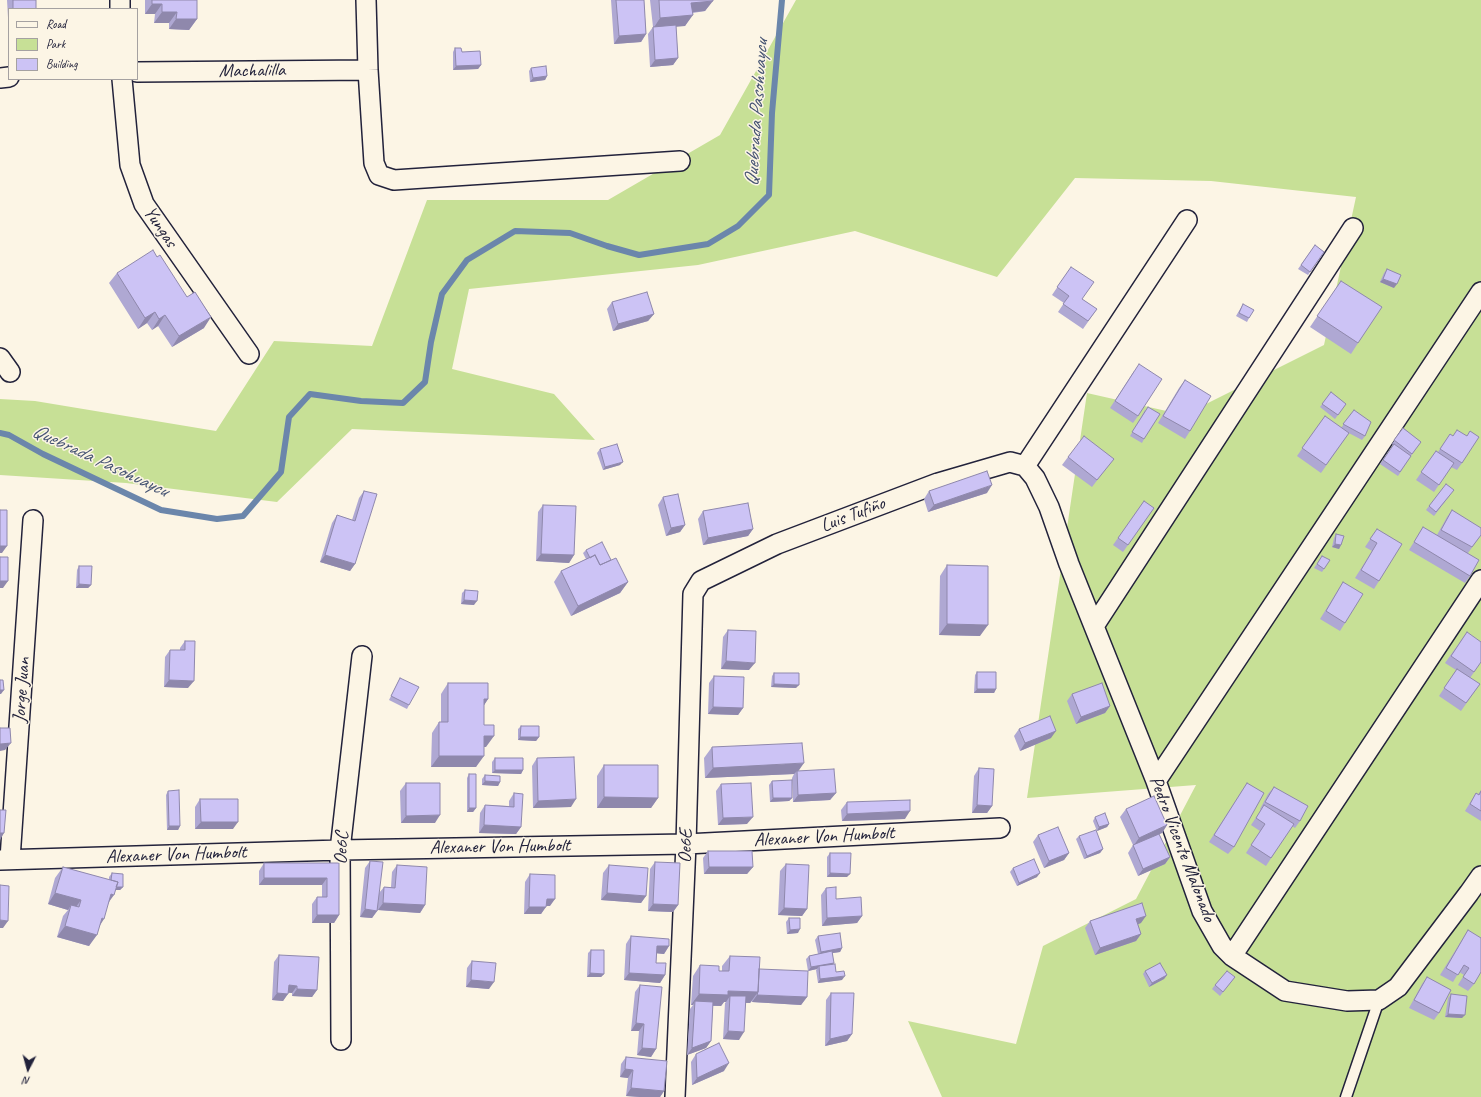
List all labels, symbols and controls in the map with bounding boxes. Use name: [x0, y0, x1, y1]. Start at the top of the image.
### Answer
legend: [8, 8, 138, 80]
text: Road: [46, 16, 66, 32]
text: Park: [46, 36, 65, 52]
water label: Quebrada Pasohuaycu: [740, 39, 774, 187]
text: Building: [46, 56, 78, 72]
street label: Machalilla: [219, 59, 285, 83]
street label: Yungas: [138, 202, 182, 252]
water label: Quebrada Pasohuaycu: [28, 419, 172, 503]
street label: Luis Tufiño: [818, 492, 888, 538]
street label: Jorge Juan: [8, 657, 36, 723]
street label: Pedro Vicente Malonado: [1144, 773, 1220, 925]
street label: Alexaner Von Humbolt: [753, 822, 895, 852]
street label: Oe6E: [674, 829, 698, 863]
street label: Oe6C: [330, 831, 354, 865]
street label: Alexaner Von Humbolt: [429, 834, 571, 860]
street label: Alexaner Von Humbolt: [105, 841, 247, 869]
north arrow: [8, 1049, 48, 1089]
text: N: [23, 1074, 31, 1088]

